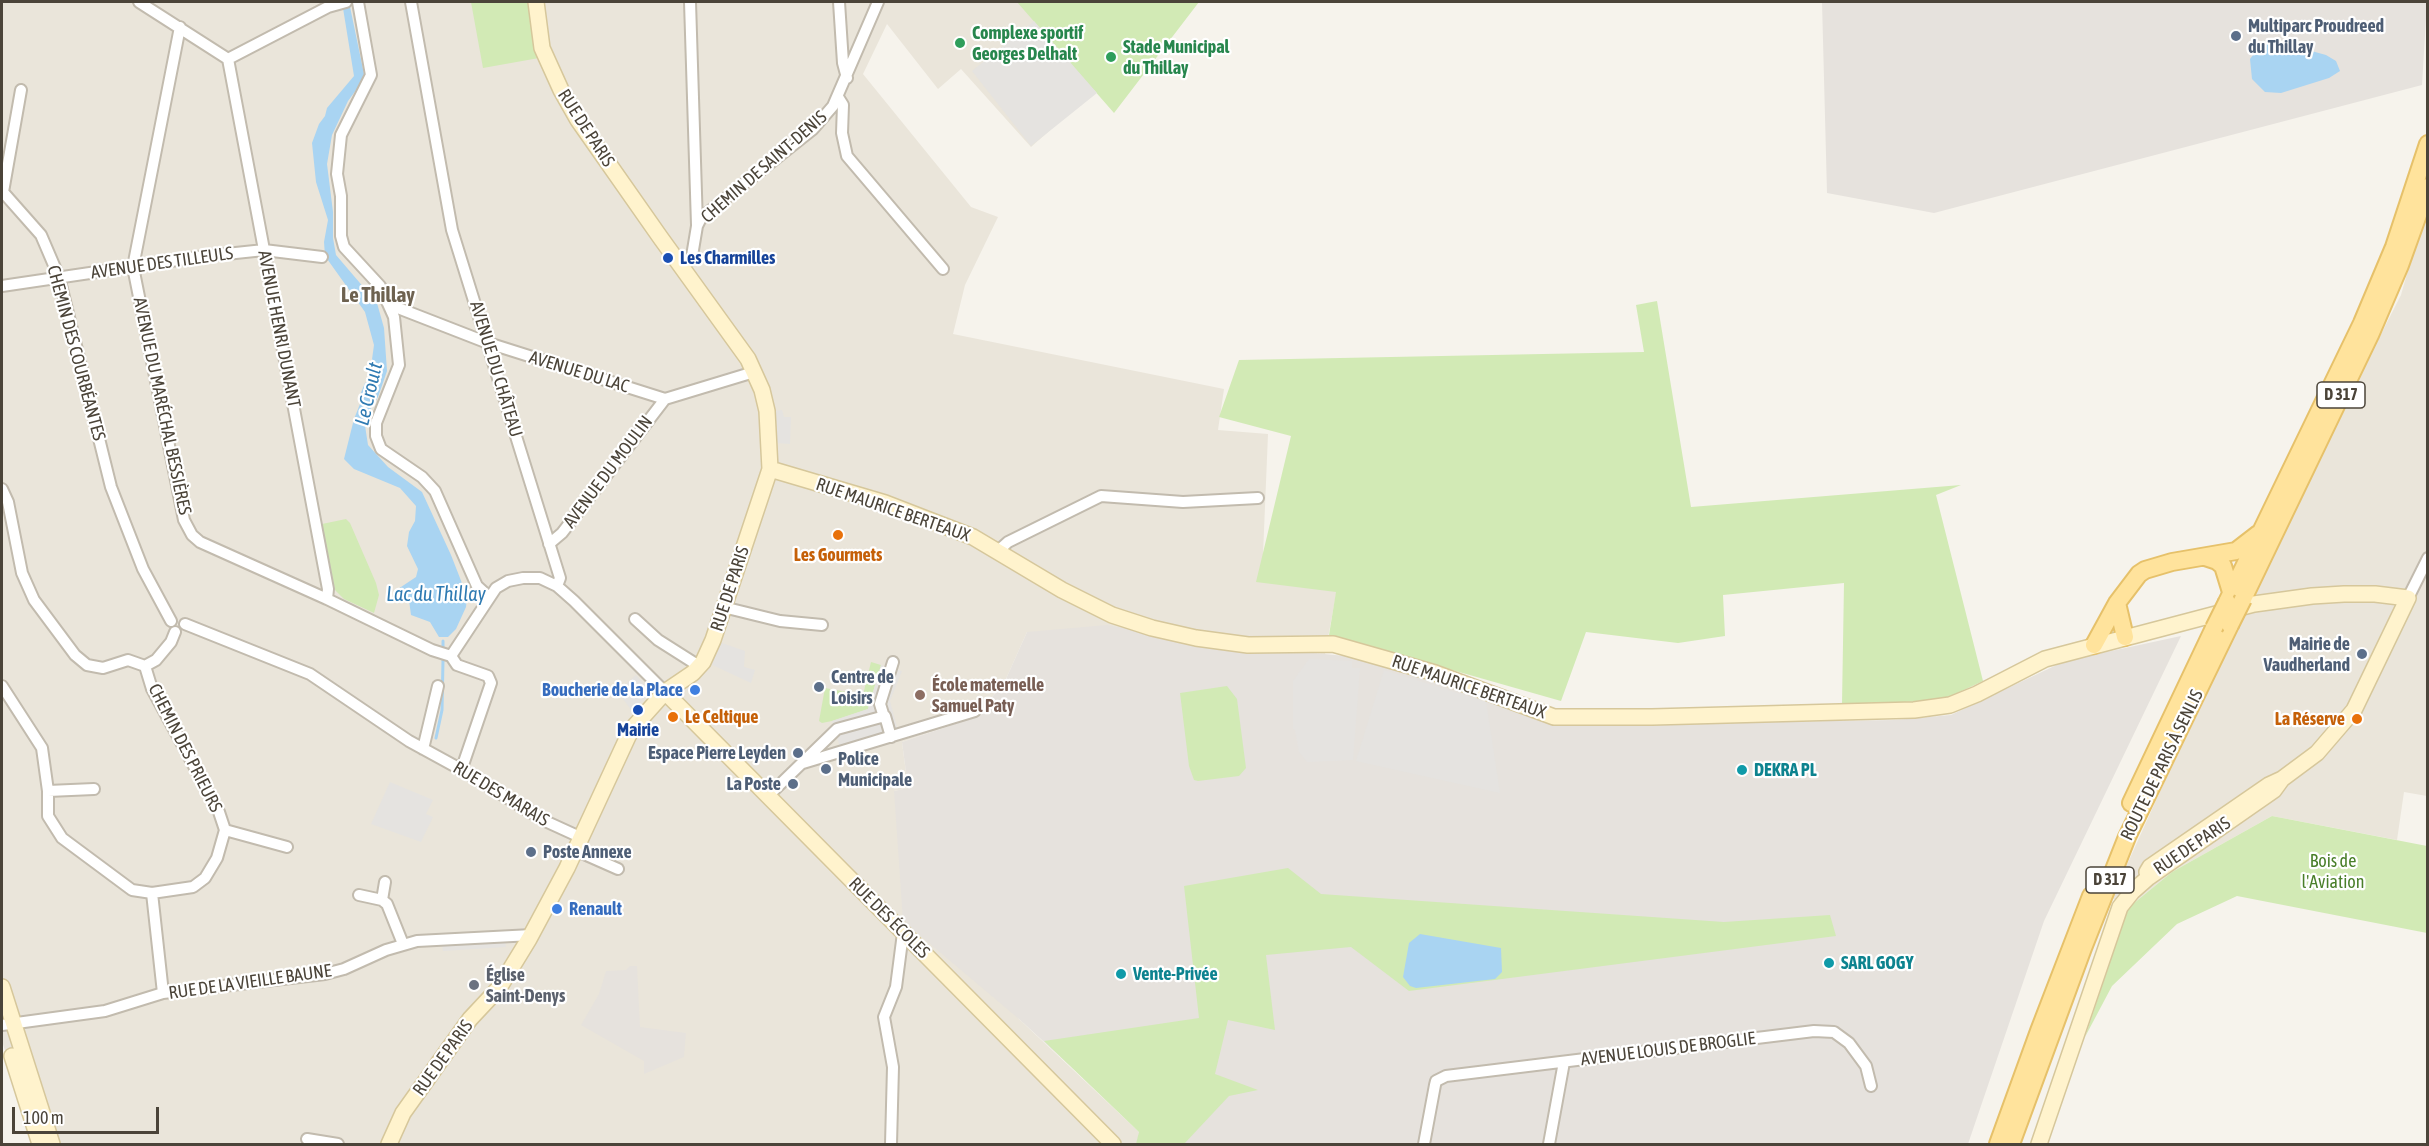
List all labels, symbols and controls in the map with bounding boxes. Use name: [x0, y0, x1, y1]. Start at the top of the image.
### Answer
place label: Multiparc Proudreed du Thillay: [2248, 15, 2384, 57]
place label: Complexe sportif Georges Delhalt: [972, 22, 1083, 64]
marker: Multiparc Proudreed du Thillay: [2229, 29, 2243, 43]
marker: Complexe sportif Georges Delhalt: [953, 36, 967, 50]
place label: Stade Municipal du Thillay: [1123, 36, 1229, 78]
marker: Stade Municipal du Thillay: [1104, 50, 1118, 64]
street label: RUE DE PARIS: [553, 85, 619, 171]
street label: CHEMIN DE SAINT-DENIS: [697, 106, 831, 228]
street label: AVENUE DES TILLEULS: [90, 242, 234, 284]
place label: Les Charmilles: [680, 247, 775, 269]
street label: AVENUE HENRI DUNANT: [253, 249, 305, 409]
marker: Les Charmilles: [661, 251, 675, 265]
street label: CHEMIN DES COURBÉANTES: [42, 263, 110, 443]
district label: Le Thillay: [341, 282, 415, 308]
street label: AVENUE DU MARÉCHAL BESSIÈRES: [128, 295, 196, 517]
street label: AVENUE DU CHÂTEAU: [465, 298, 527, 440]
street label: AVENUE DU LAC: [526, 347, 632, 397]
water label: Le Croult: [350, 360, 388, 428]
road number: D 317: [2317, 382, 2365, 408]
street label: AVENUE DU MOULIN: [559, 412, 657, 532]
street label: RUE MAURICE BERTEAUX: [813, 474, 973, 546]
marker: Les Gourmets: [831, 528, 845, 542]
street label: RUE DE PARIS: [706, 544, 754, 634]
place label: Les Gourmets: [794, 544, 882, 566]
water label: Lac du Thillay: [386, 583, 486, 607]
place label: Mairie de Vaudherland: [2264, 633, 2350, 676]
marker: Mairie de Vaudherland: [2355, 647, 2369, 661]
street label: RUE MAURICE BERTEAUX: [1389, 651, 1549, 723]
place label: Centre de Loisirs: [831, 666, 894, 708]
place label: École maternelle Samuel Paty: [932, 674, 1044, 716]
place label: Boucherie de la Place: [542, 679, 683, 701]
street label: CHEMIN DES PRIEURS: [143, 680, 227, 816]
marker: Centre de Loisirs: [812, 680, 826, 694]
marker: Boucherie de la Place: [688, 683, 702, 697]
street label: ROUTE DE PARIS À SENLIS: [2116, 686, 2208, 844]
marker: École maternelle Samuel Paty: [913, 688, 927, 702]
marker: Mairie: [631, 703, 645, 717]
place label: Le Celtique: [685, 706, 758, 728]
place label: La Réserve: [2275, 708, 2345, 730]
marker: Le Celtique: [666, 710, 680, 724]
marker: La Réserve: [2350, 712, 2364, 726]
place label: Mairie: [617, 719, 659, 741]
place label: Espace Pierre Leyden: [648, 742, 786, 764]
marker: Espace Pierre Leyden: [791, 746, 805, 760]
place label: Police Municipale: [838, 748, 912, 790]
street label: RUE DES MARAIS: [449, 757, 553, 831]
place label: DEKRA PL: [1754, 759, 1817, 781]
marker: Police Municipale: [819, 762, 833, 776]
marker: DEKRA PL: [1735, 763, 1749, 777]
place label: La Poste: [727, 773, 781, 795]
marker: La Poste: [786, 777, 800, 791]
street label: RUE DE PARIS: [2149, 812, 2235, 880]
place label: Poste Annexe: [543, 841, 632, 863]
marker: Poste Annexe: [524, 845, 538, 859]
park label: Bois de l'Aviation: [2302, 850, 2364, 892]
road number: D 317: [2086, 867, 2134, 893]
street label: RUE DES ÉCOLES: [844, 873, 934, 963]
place label: Renault: [569, 898, 622, 920]
marker: Renault: [550, 902, 564, 916]
place label: SARL GOGY: [1841, 952, 1913, 974]
marker: SARL GOGY: [1822, 956, 1836, 970]
street label: RUE DE LA VIEILLE BAUNE: [167, 960, 333, 1004]
place label: Vente-Privée: [1133, 963, 1218, 985]
place label: Église Saint-Denys: [486, 964, 565, 1006]
marker: Vente-Privée: [1114, 967, 1128, 981]
marker: Église Saint-Denys: [467, 978, 481, 992]
street label: RUE DE PARIS: [408, 1016, 478, 1100]
street label: AVENUE LOUIS DE BROGLIE: [1580, 1028, 1756, 1070]
scale bar: [15, 1095, 162, 1133]
text: 100 m: [23, 1107, 64, 1128]

